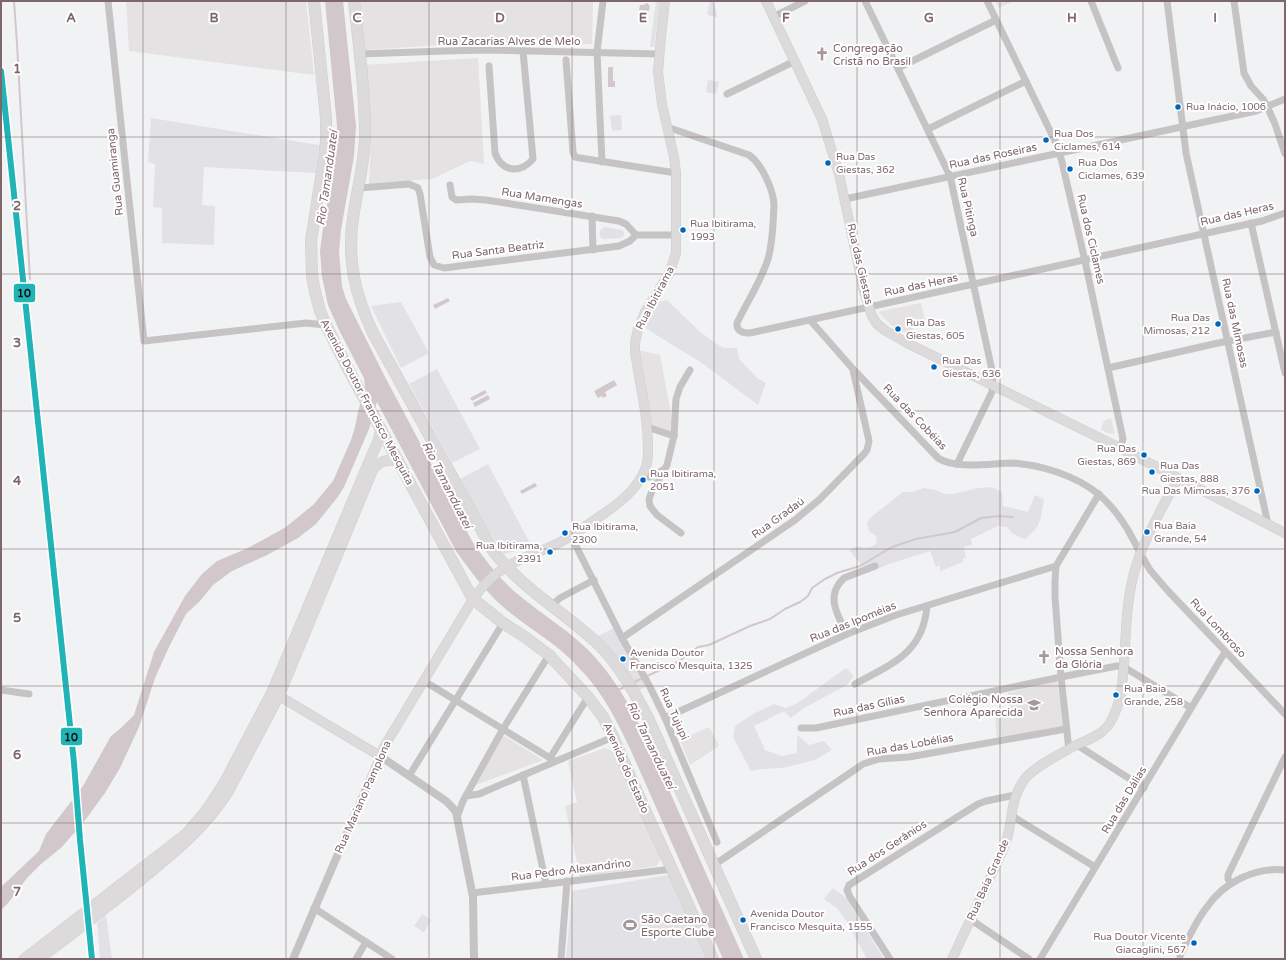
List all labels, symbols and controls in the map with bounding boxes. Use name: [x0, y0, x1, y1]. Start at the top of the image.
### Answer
text: A: [66, 10, 76, 26]
text: B: [209, 10, 219, 26]
text: C: [352, 10, 362, 26]
text: D: [495, 10, 505, 26]
text: E: [639, 10, 647, 26]
text: F: [782, 10, 790, 26]
text: G: [924, 10, 934, 26]
text: H: [1067, 10, 1077, 26]
text: I: [1213, 10, 1217, 26]
street label: Rua Zacarias Alves de Melo: [437, 35, 581, 48]
place label: Congregação Cristã no Brasil: [833, 42, 911, 68]
church icon: Congregação Cristã no Brasil: [814, 46, 830, 62]
text: 1: [13, 61, 21, 77]
place label: Rua Inácio, 1006: [1186, 101, 1266, 113]
marker: Rua Inácio, 1006: [1173, 102, 1183, 112]
street label: Rua Guamiranga: [104, 128, 126, 216]
water label: Rio Tamanduateí: [313, 128, 341, 226]
place label: Rua Dos Ciclames, 614: [1054, 128, 1121, 153]
marker: Rua Dos Ciclames, 614: [1041, 135, 1051, 145]
street label: Rua das Roseiras: [948, 140, 1038, 172]
place label: Rua Das Giestas, 362: [836, 151, 895, 176]
place label: Rua Dos Ciclames, 639: [1078, 157, 1145, 182]
marker: Rua Das Giestas, 362: [823, 158, 833, 168]
marker: Rua Dos Ciclames, 639: [1065, 164, 1075, 174]
street label: Rua Pitinga: [955, 176, 981, 238]
street label: Rua Mamengas: [501, 185, 583, 211]
street label: Rua dos Ciclames: [1074, 193, 1108, 285]
text: 2: [13, 198, 21, 214]
street label: Rua das Heras: [1199, 199, 1275, 229]
place label: Rua Ibitirama, 1993: [690, 218, 756, 243]
street label: Rua das Giestas: [844, 222, 876, 306]
marker: Rua Ibitirama, 1993: [678, 225, 688, 235]
street label: Rua Santa Beatriz: [451, 238, 545, 262]
street label: Rua Ibitirama: [633, 264, 677, 332]
street label: Rua das Heras: [883, 271, 959, 299]
street label: Rua das Mimosas: [1219, 277, 1251, 369]
line badge: 10: [13, 283, 36, 303]
text: 10: [17, 287, 31, 300]
place label: Rua Das Mimosas, 212: [1143, 312, 1210, 337]
street label: Avenida Doutor Francisco Mesquita: [318, 317, 416, 487]
place label: Rua Das Giestas, 605: [906, 317, 965, 342]
marker: Rua Das Mimosas, 212: [1213, 319, 1223, 329]
marker: Rua Das Giestas, 605: [893, 324, 903, 334]
text: 3: [13, 335, 21, 351]
place label: Rua Das Giestas, 636: [942, 355, 1001, 380]
marker: Rua Das Giestas, 636: [929, 362, 939, 372]
street label: Rua das Cobéias: [880, 381, 950, 453]
water label: Rio Tamanduateí: [419, 439, 476, 533]
place label: Rua Das Giestas, 869: [1077, 443, 1136, 468]
marker: Rua Das Giestas, 869: [1139, 450, 1149, 460]
place label: Rua Das Giestas, 888: [1160, 460, 1219, 485]
marker: Rua Das Giestas, 888: [1147, 467, 1157, 477]
place label: Rua Ibitirama, 2051: [650, 468, 716, 493]
text: 4: [13, 473, 22, 489]
marker: Rua Ibitirama, 2051: [638, 475, 648, 485]
place label: Rua Das Mimosas, 376: [1142, 485, 1250, 497]
marker: Rua Das Mimosas, 376: [1252, 486, 1262, 496]
street label: Rua Gradaú: [749, 494, 807, 542]
place label: Rua Baia Grande, 54: [1154, 520, 1207, 545]
place label: Rua Ibitirama, 2300: [572, 521, 638, 546]
marker: Rua Baia Grande, 54: [1142, 527, 1152, 537]
marker: Rua Ibitirama, 2300: [560, 528, 570, 538]
place label: Rua Ibitirama, 2391: [476, 540, 542, 565]
marker: Rua Ibitirama, 2391: [545, 547, 555, 557]
street label: Rua Lombroso: [1187, 596, 1249, 661]
street label: Rua das Ipoméias: [808, 599, 898, 645]
text: 5: [13, 610, 21, 626]
place label: Nossa Senhora da Glória: [1055, 645, 1133, 671]
place label: Avenida Doutor Francisco Mesquita, 1325: [630, 647, 753, 672]
church icon: Nossa Senhora da Glória: [1036, 649, 1052, 665]
marker: Avenida Doutor Francisco Mesquita, 1325: [618, 654, 628, 664]
place label: Rua Baia Grande, 258: [1124, 683, 1183, 708]
street label: Rua Tujupi: [657, 686, 691, 742]
marker: Rua Baia Grande, 258: [1111, 690, 1121, 700]
street label: Rua das Gílias: [832, 692, 906, 720]
place label: Colégio Nossa Senhora Aparecida: [923, 693, 1023, 719]
school or university icon: Colégio Nossa Senhora Aparecida: [1026, 697, 1042, 713]
water label: Rio Tamanduateí: [624, 699, 679, 793]
street label: Avenida do Estado: [600, 721, 652, 816]
line badge: 10: [60, 727, 83, 746]
text: 10: [64, 731, 78, 744]
street label: Rua das Lobélias: [866, 731, 954, 759]
street label: Rua Mariano Pamplona: [332, 738, 394, 856]
text: 6: [13, 747, 21, 763]
street label: Rua das Dálias: [1099, 764, 1149, 836]
street label: Rua dos Gerânios: [845, 818, 929, 878]
street label: Rua Baía Grande: [964, 837, 1012, 923]
street label: Rua Pedro Alexandrino: [510, 856, 632, 884]
text: 7: [13, 884, 21, 900]
place label: Avenida Doutor Francisco Mesquita, 1555: [750, 908, 873, 933]
place label: São Caetano Esporte Clube: [641, 913, 715, 939]
marker: Avenida Doutor Francisco Mesquita, 1555: [738, 915, 748, 925]
sports icon: São Caetano Esporte Clube: [622, 917, 638, 933]
place label: Rua Doutor Vicente Giacaglini, 567: [1093, 931, 1186, 956]
marker: Rua Doutor Vicente Giacaglini, 567: [1189, 938, 1199, 948]

